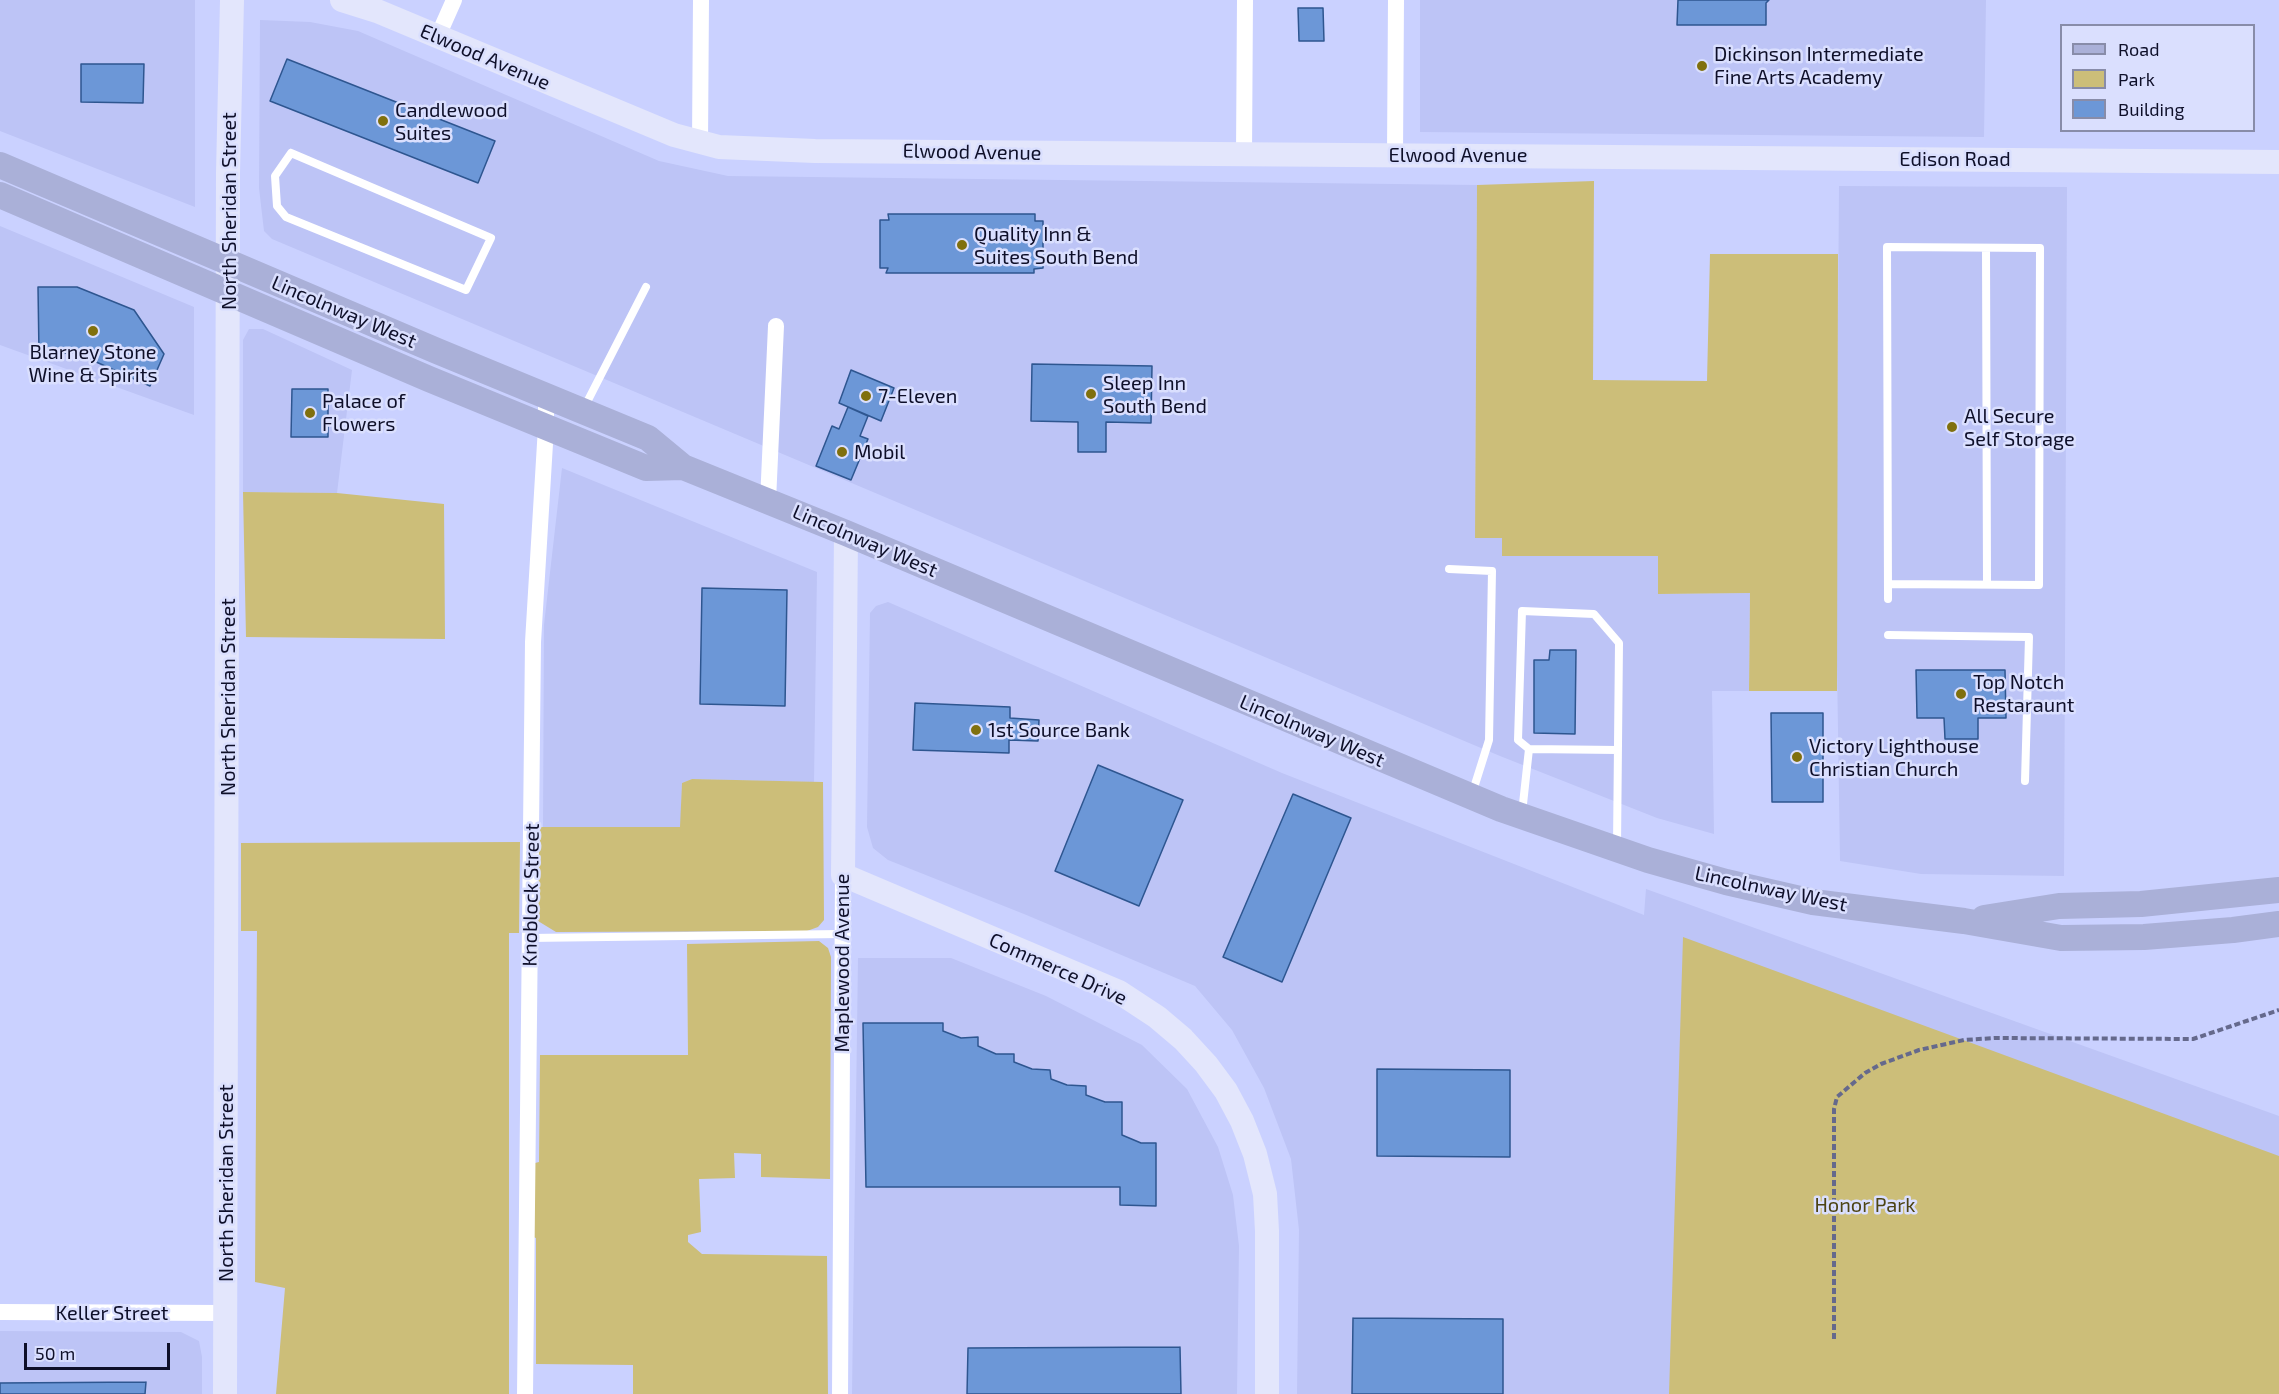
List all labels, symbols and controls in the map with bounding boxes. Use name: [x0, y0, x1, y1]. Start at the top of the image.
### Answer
street label: Elwood Avenue: [416, 19, 554, 95]
legend: [2060, 24, 2255, 132]
text: Road: [2118, 38, 2159, 60]
place label: Dickinson Intermediate Fine Arts Academy: [1714, 42, 1924, 89]
marker: Dickinson Intermediate Fine Arts Academy: [1695, 59, 1709, 73]
text: Park: [2118, 68, 2155, 90]
place label: Candlewood Suites: [395, 98, 508, 145]
text: Building: [2118, 98, 2185, 120]
street label: North Sheridan Street: [217, 112, 241, 310]
marker: Candlewood Suites: [376, 114, 390, 128]
street label: Elwood Avenue: [902, 139, 1042, 165]
street label: Elwood Avenue: [1389, 143, 1527, 167]
street label: Edison Road: [1899, 147, 2011, 171]
place label: Quality Inn & Suites South Bend: [974, 222, 1138, 269]
marker: Quality Inn & Suites South Bend: [955, 238, 969, 252]
street label: Lincolnway West: [268, 271, 420, 353]
marker: Blarney Stone Wine & Spirits: [86, 324, 100, 338]
place label: Blarney Stone Wine & Spirits: [28, 340, 158, 387]
place label: Sleep Inn South Bend: [1103, 371, 1207, 418]
place label: 7-Eleven: [878, 384, 957, 408]
marker: Sleep Inn South Bend: [1084, 387, 1098, 401]
place label: Palace of Flowers: [322, 389, 405, 436]
marker: 7-Eleven: [859, 389, 873, 403]
place label: All Secure Self Storage: [1964, 404, 2075, 451]
marker: Palace of Flowers: [303, 406, 317, 420]
marker: All Secure Self Storage: [1945, 420, 1959, 434]
place label: Mobil: [854, 440, 905, 464]
marker: Mobil: [835, 445, 849, 459]
street label: Lincolnway West: [789, 500, 941, 582]
street label: North Sheridan Street: [216, 598, 240, 796]
place label: Top Notch Restaraunt: [1973, 670, 2074, 717]
marker: Top Notch Restaraunt: [1954, 687, 1968, 701]
street label: Lincolnway West: [1236, 690, 1388, 772]
place label: 1st Source Bank: [988, 718, 1130, 742]
marker: 1st Source Bank: [969, 723, 983, 737]
place label: Victory Lighthouse Christian Church: [1809, 734, 1979, 781]
marker: Victory Lighthouse Christian Church: [1790, 750, 1804, 764]
street label: Knoblock Street: [518, 823, 544, 967]
street label: Lincolnway West: [1693, 861, 1849, 917]
street label: Maplewood Avenue: [830, 874, 854, 1052]
street label: Commerce Drive: [985, 928, 1131, 1010]
street label: North Sheridan Street: [214, 1084, 238, 1282]
park label: Honor Park: [1814, 1193, 1916, 1217]
street label: Keller Street: [56, 1301, 168, 1325]
scale bar: [27, 1331, 172, 1369]
text: 50 m: [35, 1342, 75, 1364]

